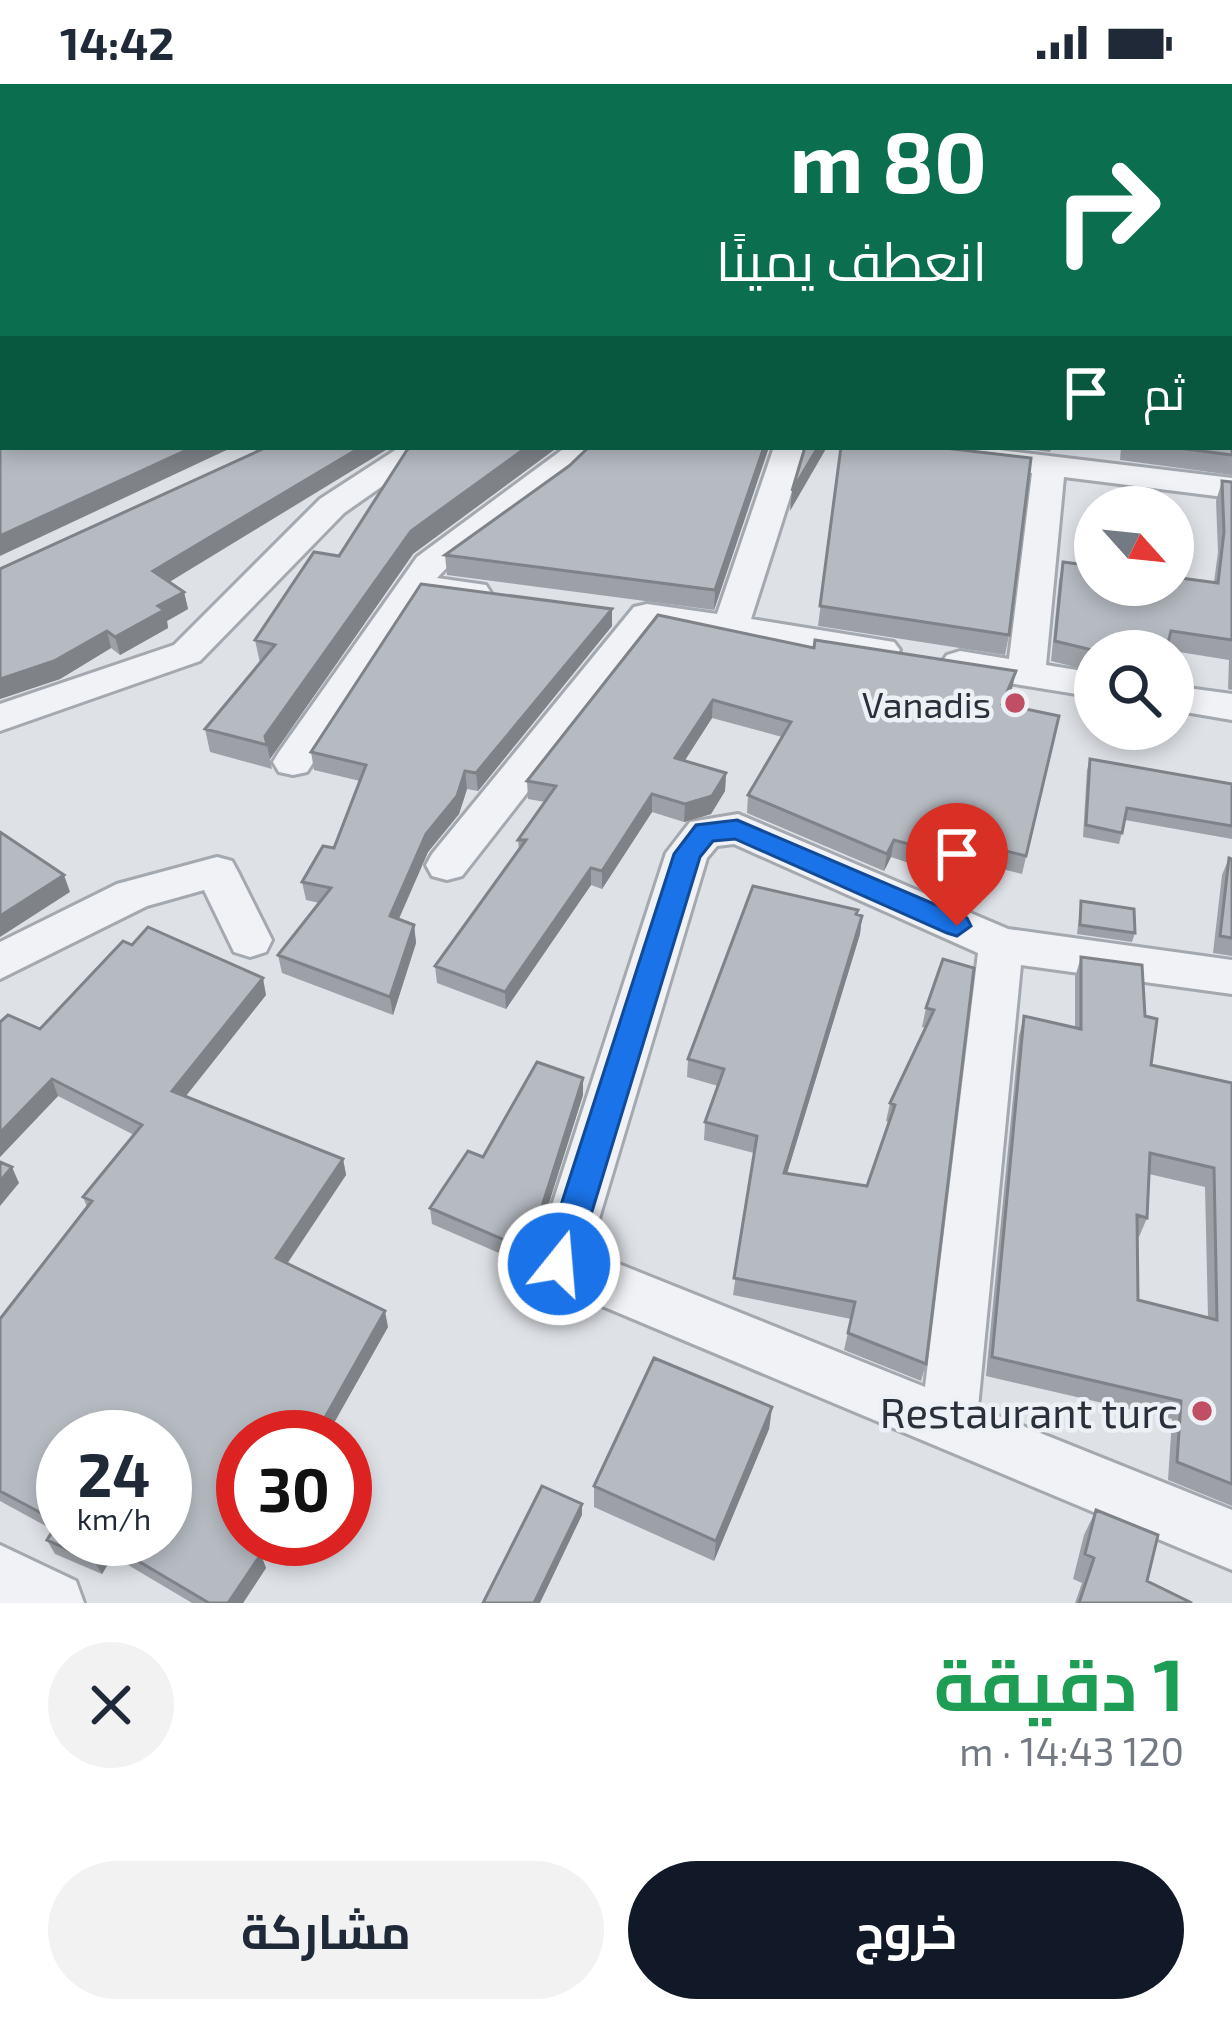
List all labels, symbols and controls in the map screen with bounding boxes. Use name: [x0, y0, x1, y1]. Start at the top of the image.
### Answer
text: 14:42: [60, 15, 174, 69]
text: 80 m: [789, 109, 987, 210]
icon: right: [1029, 132, 1185, 288]
text: انعطف يمينًا: [716, 227, 987, 292]
icon: arrive: [1053, 360, 1119, 426]
text: ثم: [1143, 365, 1185, 419]
north arrow: [1074, 486, 1194, 606]
map controls: [1074, 486, 1194, 750]
button: search: [1074, 630, 1194, 750]
place label: Vanadis: [862, 682, 991, 725]
marker: Vanadis: [1002, 690, 1028, 716]
pin: [906, 803, 1008, 926]
icon: arrive: [924, 821, 990, 887]
position arrow: [496, 1201, 622, 1327]
place label: Restaurant turc: [880, 1386, 1178, 1436]
marker: Restaurant turc: [1189, 1398, 1215, 1424]
speed limit sign: 30: [216, 1410, 372, 1566]
text: 24: [77, 1437, 151, 1509]
text: km/h: [77, 1500, 151, 1536]
text: 1 دقيقة: [934, 1639, 1184, 1725]
button: close: [48, 1642, 174, 1768]
text: 120 m · 14:43: [959, 1727, 1184, 1774]
button: مشاركة: [48, 1861, 604, 1999]
button: خروج: [628, 1861, 1184, 1999]

